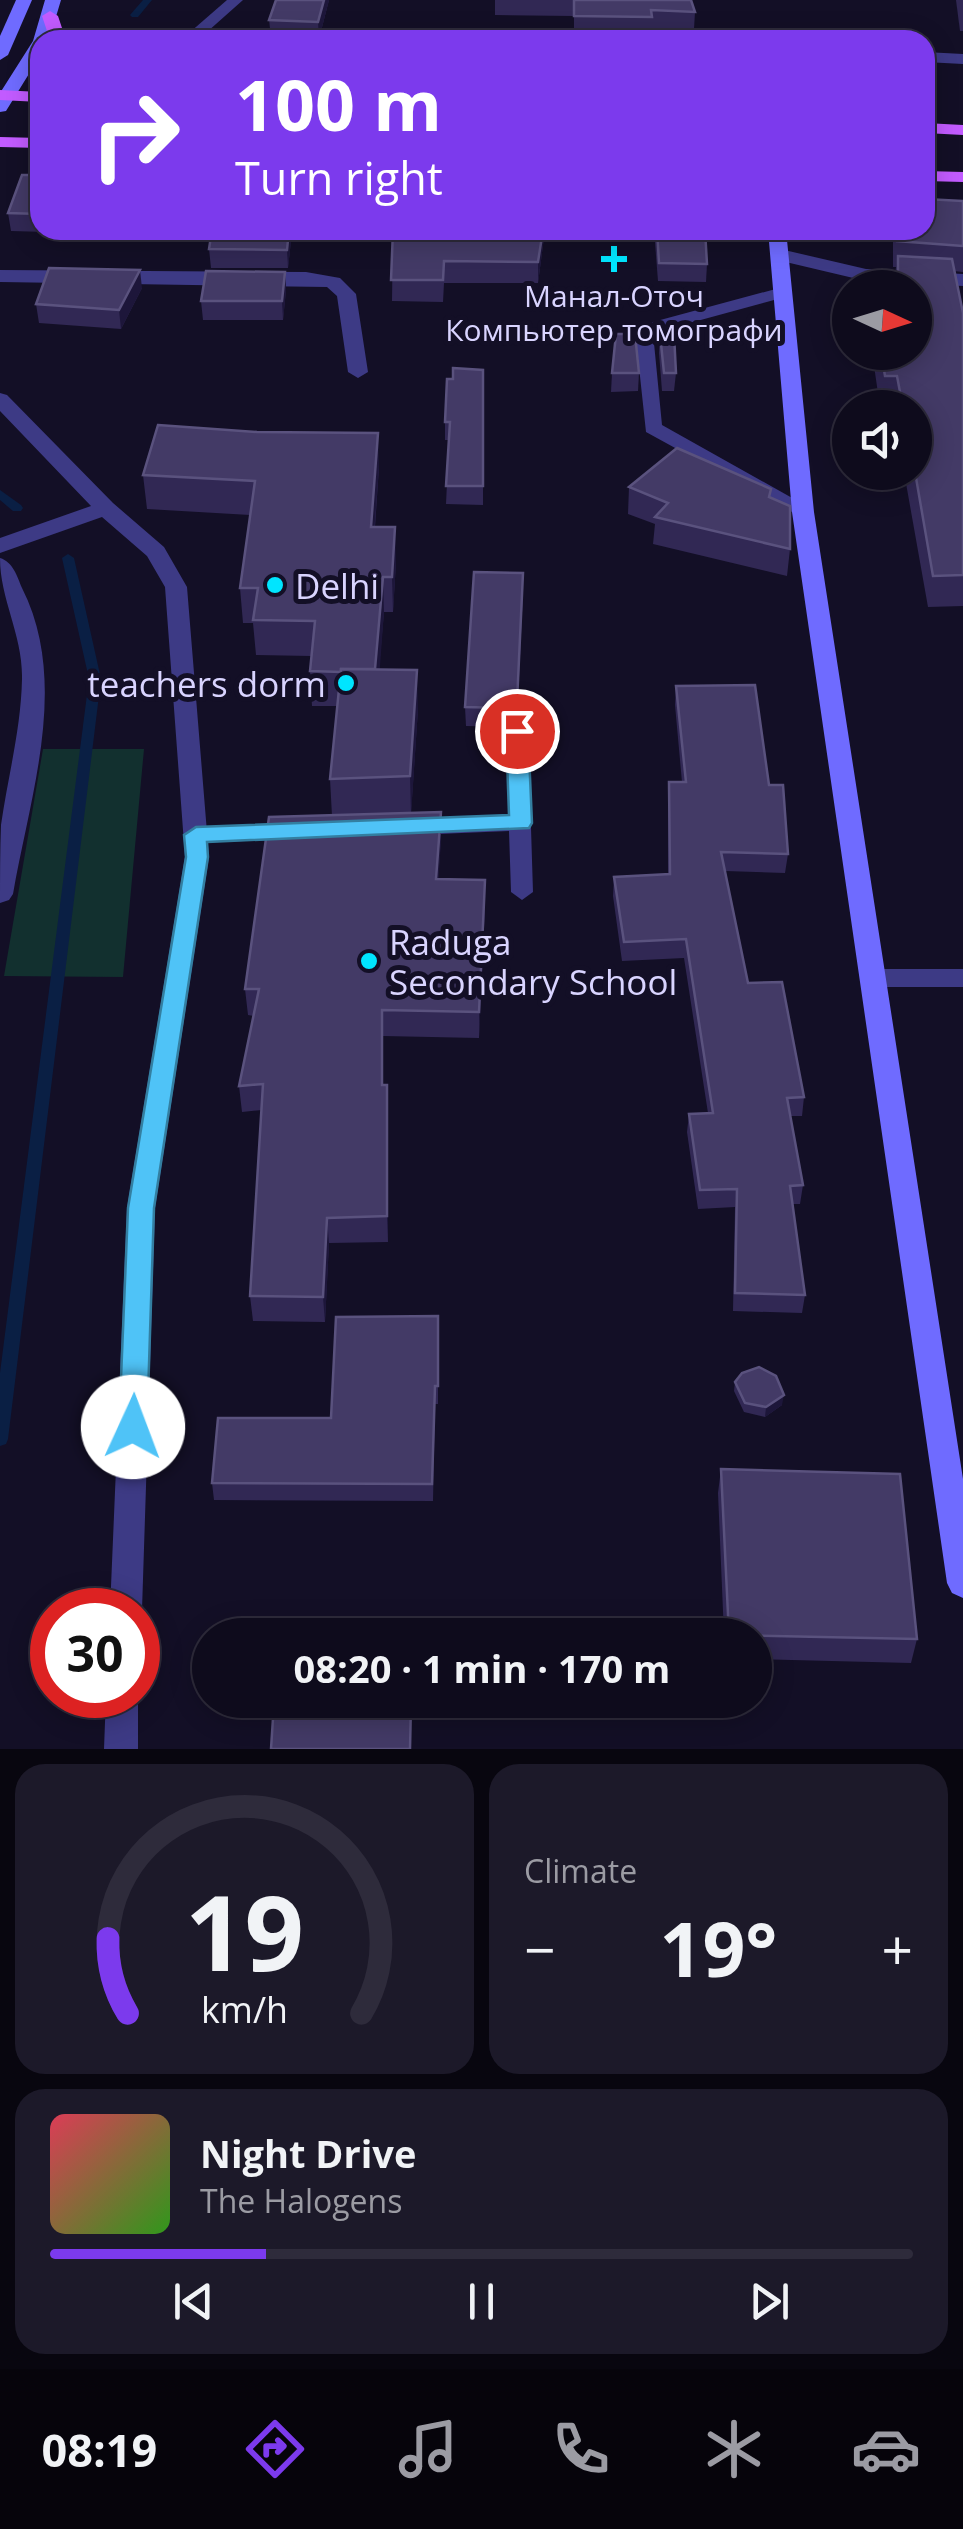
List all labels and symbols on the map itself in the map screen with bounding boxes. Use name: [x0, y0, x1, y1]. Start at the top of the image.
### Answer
marker: Манал-Оточ Компьютер томографи: [601, 246, 627, 272]
north arrow: [832, 270, 932, 370]
place label: Манал-Оточ Компьютер томографи: [445, 275, 783, 350]
place label: Delhi: [295, 562, 379, 609]
marker: Delhi: [264, 574, 286, 596]
place label: teachers dorm: [87, 660, 326, 707]
marker: teachers dorm: [335, 672, 357, 694]
pin: [475, 689, 560, 774]
place label: Raduga Secondary School: [389, 918, 677, 1005]
marker: Raduga Secondary School: [358, 950, 380, 972]
position arrow: [81, 1375, 185, 1479]
speed limit sign: 30: [30, 1588, 160, 1718]

